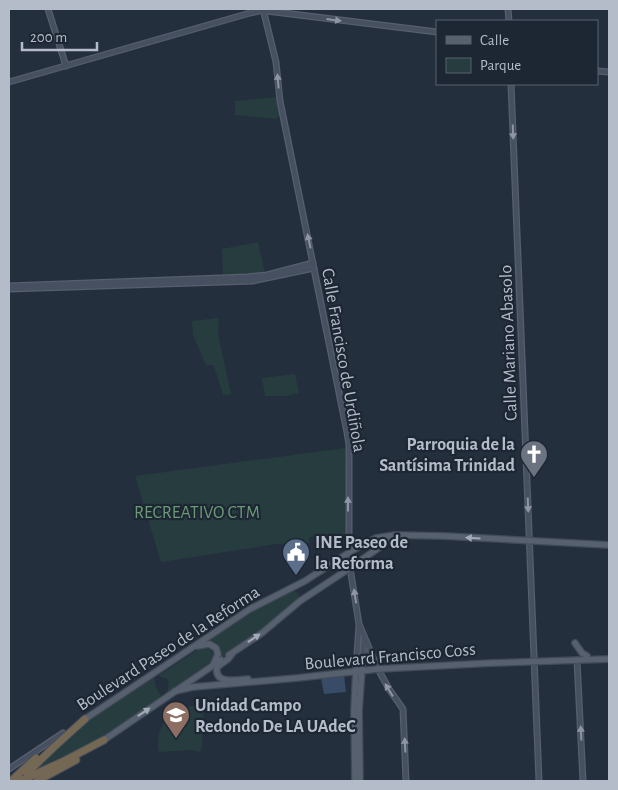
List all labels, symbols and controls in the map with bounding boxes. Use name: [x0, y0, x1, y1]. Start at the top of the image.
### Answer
one-way arrow: [326, 16, 342, 24]
scale bar: [22, 20, 98, 52]
legend: [436, 20, 598, 85]
text: 200 m: [30, 30, 67, 45]
text: Calle: [480, 33, 509, 48]
text: Parque: [480, 58, 521, 73]
one-way arrow: [274, 73, 282, 89]
one-way arrow: [509, 125, 517, 141]
one-way arrow: [305, 233, 313, 248]
street label: Calle Mariano Abasolo: [497, 264, 521, 421]
street label: Calle Francisco de Urdiñola: [318, 267, 368, 454]
place label: Parroquia de la Santísima Trinidad: [379, 436, 516, 475]
church icon: Parroquia de la Santísima Trinidad: [519, 439, 549, 478]
one-way arrow: [344, 496, 352, 512]
one-way arrow: [525, 497, 533, 513]
park label: RECREATIVO CTM: [134, 504, 260, 522]
one-way arrow: [465, 533, 481, 541]
place label: INE Paseo de la Reforma: [315, 534, 408, 573]
public building icon: INE Paseo de la Reforma: [281, 537, 311, 576]
street label: Boulevard Paseo de la Reforma: [74, 583, 263, 715]
one-way arrow: [350, 588, 358, 604]
one-way arrow: [247, 634, 261, 643]
street label: Boulevard Francisco Coss: [304, 641, 476, 673]
one-way arrow: [385, 683, 394, 696]
place label: Unidad Campo Redondo De LA UAdeC: [195, 697, 356, 736]
school or university icon: Unidad Campo Redondo De LA UAdeC: [161, 700, 191, 739]
one-way arrow: [137, 707, 151, 717]
one-way arrow: [576, 724, 584, 740]
one-way arrow: [400, 737, 408, 753]

